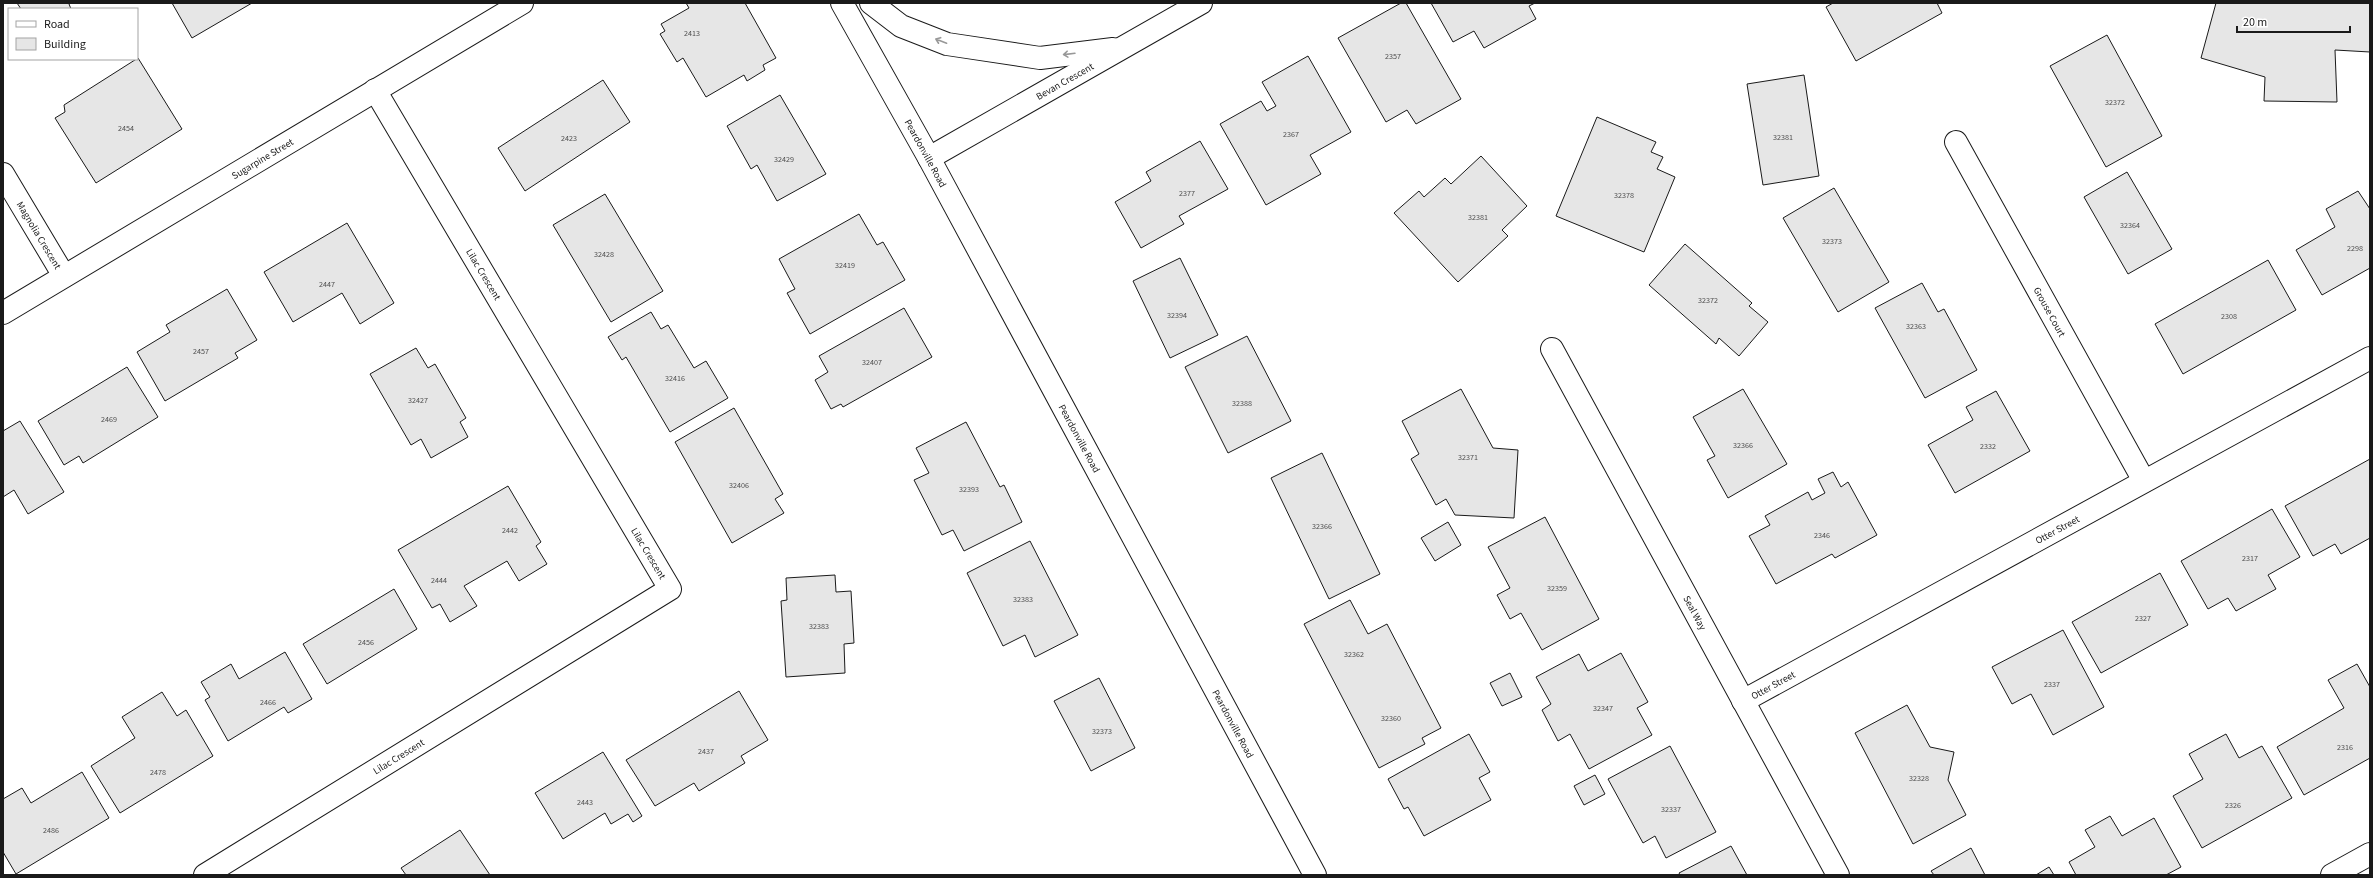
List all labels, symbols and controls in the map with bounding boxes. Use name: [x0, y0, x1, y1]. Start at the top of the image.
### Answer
legend: [8, 8, 138, 60]
scale bar: [2237, 8, 2350, 34]
text: 20 m: [2243, 14, 2267, 31]
text: Road: [44, 16, 70, 33]
house number: 2413: [684, 28, 700, 39]
text: Building: [44, 36, 86, 53]
one-way arrow: [935, 37, 947, 45]
one-way arrow: [1063, 50, 1076, 58]
house number: 2357: [1385, 51, 1401, 62]
street label: Bevan Crescent: [1034, 59, 1097, 104]
house number: 32372: [2105, 97, 2125, 108]
street label: Peardonville Road: [901, 117, 950, 190]
house number: 2454: [118, 123, 134, 134]
house number: 2367: [1283, 129, 1299, 140]
house number: 32381: [1773, 132, 1793, 143]
house number: 2423: [561, 133, 577, 144]
street label: Sugarpine Street: [229, 135, 297, 183]
house number: 32429: [774, 154, 794, 165]
house number: 2377: [1179, 188, 1195, 199]
house number: 32378: [1614, 190, 1634, 201]
street label: Magnolia Crescent: [13, 199, 65, 273]
house number: 32381: [1468, 212, 1488, 223]
house number: 32364: [2120, 220, 2140, 231]
house number: 32373: [1822, 236, 1842, 247]
house number: 2298: [2347, 243, 2363, 254]
street label: Lilac Crescent: [462, 246, 504, 303]
house number: 32428: [594, 249, 614, 260]
house number: 32419: [835, 260, 855, 271]
house number: 2447: [319, 279, 335, 290]
street label: Grouse Court: [2030, 285, 2069, 340]
house number: 32372: [1698, 295, 1718, 306]
house number: 32394: [1167, 310, 1187, 321]
house number: 2308: [2221, 311, 2237, 322]
house number: 32363: [1906, 321, 1926, 332]
house number: 2457: [193, 346, 209, 357]
house number: 32407: [862, 357, 882, 368]
house number: 32416: [665, 373, 685, 384]
house number: 32427: [408, 395, 428, 406]
house number: 32388: [1232, 398, 1252, 409]
street label: Peardonville Road: [1055, 402, 1103, 475]
house number: 2469: [101, 414, 117, 425]
house number: 32366: [1733, 440, 1753, 451]
house number: 2332: [1980, 441, 1996, 452]
house number: 32371: [1458, 452, 1478, 463]
house number: 32406: [729, 480, 749, 491]
house number: 32393: [959, 484, 979, 495]
street label: Otter Street: [2033, 512, 2083, 548]
house number: 32366: [1312, 521, 1332, 532]
house number: 2442: [502, 525, 518, 536]
street label: Lilac Crescent: [627, 525, 669, 582]
house number: 2346: [1814, 530, 1830, 541]
house number: 2317: [2242, 553, 2258, 564]
house number: 2444: [431, 575, 447, 586]
house number: 32359: [1547, 583, 1567, 594]
street label: Seal Way: [1679, 593, 1710, 633]
house number: 32383: [1013, 594, 1033, 605]
house number: 2327: [2135, 613, 2151, 624]
house number: 32383: [809, 621, 829, 632]
house number: 2456: [358, 637, 374, 648]
house number: 32362: [1344, 649, 1364, 660]
street label: Otter Street: [1749, 667, 1799, 703]
house number: 2337: [2044, 679, 2060, 690]
street label: Peardonville Road: [1208, 687, 1257, 761]
house number: 2466: [260, 697, 276, 708]
house number: 32347: [1593, 703, 1613, 714]
house number: 32360: [1381, 713, 1401, 724]
house number: 32373: [1092, 726, 1112, 737]
street label: Lilac Crescent: [371, 735, 428, 778]
house number: 2316: [2337, 742, 2353, 753]
house number: 2437: [698, 746, 714, 757]
house number: 2478: [150, 767, 166, 778]
house number: 32328: [1909, 773, 1929, 784]
house number: 2443: [577, 797, 593, 808]
house number: 2326: [2225, 800, 2241, 811]
house number: 32337: [1661, 804, 1681, 815]
house number: 2486: [43, 825, 59, 836]

